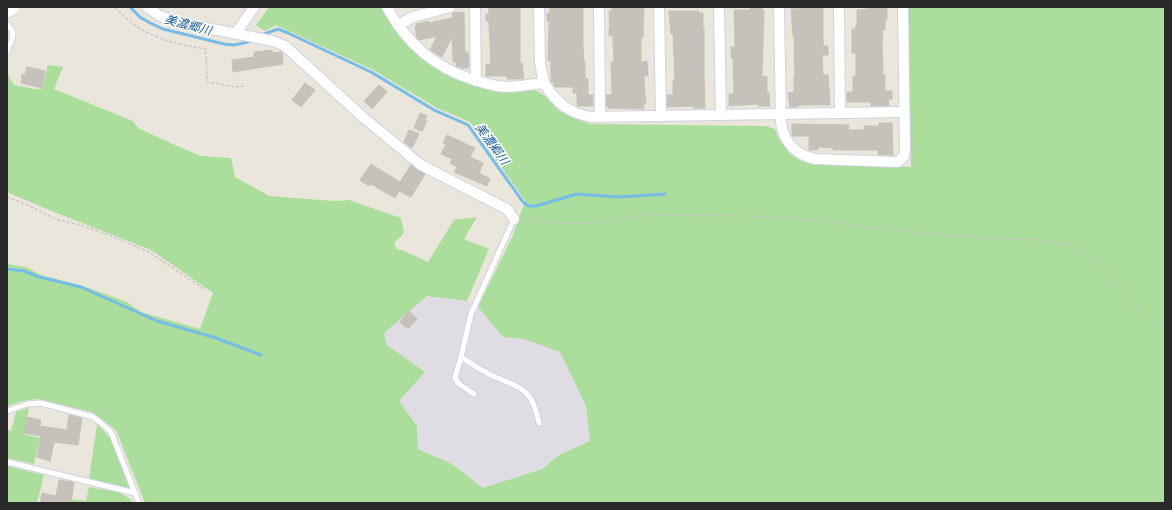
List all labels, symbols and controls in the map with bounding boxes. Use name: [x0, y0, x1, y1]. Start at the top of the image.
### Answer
water label: 美濃郷川: [163, 12, 215, 38]
water label: 美濃郷川: [472, 120, 513, 169]

